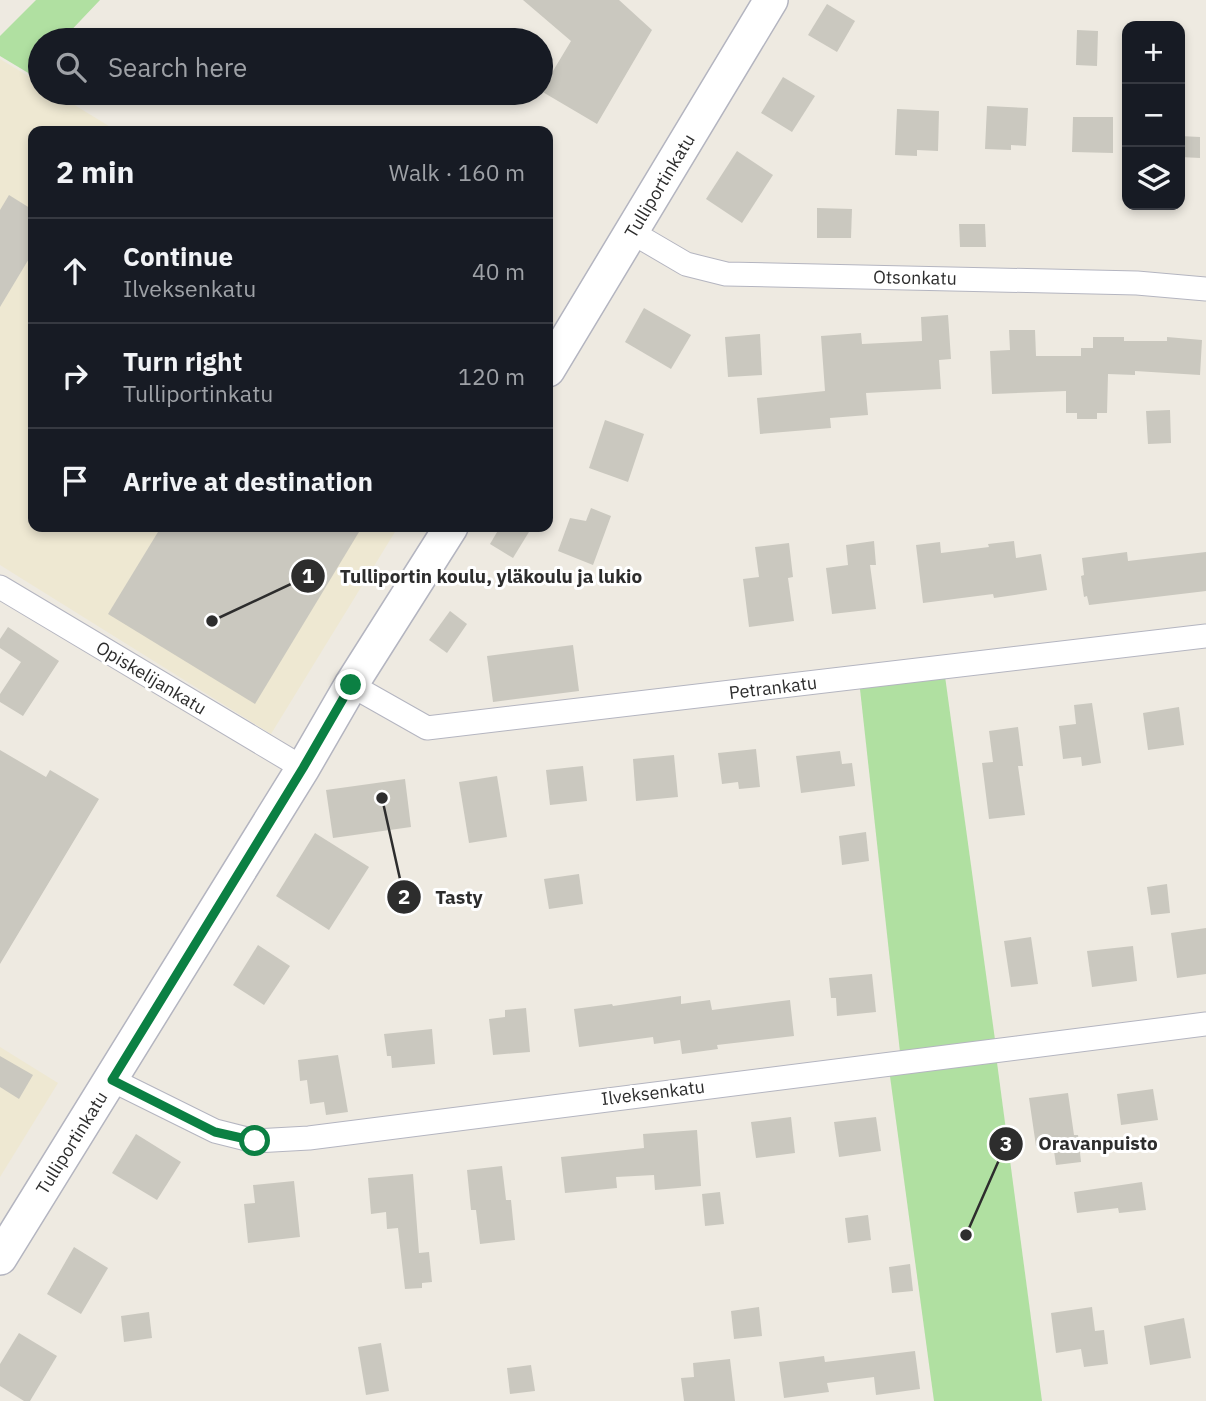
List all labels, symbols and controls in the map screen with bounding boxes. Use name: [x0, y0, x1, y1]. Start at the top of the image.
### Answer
map controls: [1122, 21, 1185, 210]
button: +: [1122, 21, 1185, 84]
search box: [28, 28, 553, 105]
icon: search: [52, 48, 90, 86]
text: Search here: [108, 50, 247, 84]
button: −: [1122, 84, 1185, 147]
street label: Tulliportinkatu: [619, 129, 700, 242]
button: layers: [1122, 147, 1185, 210]
text: 2 min: [56, 152, 134, 191]
text: Walk · 160 m: [389, 157, 525, 187]
text: Continue: [123, 239, 233, 273]
icon: ahead: [56, 252, 94, 290]
text: 40 m: [472, 256, 525, 286]
street label: Otsonkatu: [873, 265, 957, 290]
text: Ilveksenkatu: [123, 273, 256, 303]
text: Turn right: [123, 344, 242, 378]
icon: right: [56, 357, 94, 395]
text: 120 m: [458, 361, 525, 391]
text: Tulliportinkatu: [123, 378, 273, 408]
icon: arrive: [56, 462, 94, 500]
text: Arrive at destination: [123, 464, 373, 498]
callout: Tulliportin koulu, yläkoulu ja lukio: [291, 556, 656, 596]
text: 1: [302, 561, 315, 589]
text: Tulliportin koulu, yläkoulu ja lukio: [340, 564, 643, 588]
street label: Opiskelijankatu: [92, 636, 211, 720]
route end: [335, 669, 366, 700]
street label: Petrankatu: [728, 671, 818, 704]
callout: Tasty: [386, 877, 497, 917]
text: 2: [398, 882, 410, 910]
text: Tasty: [435, 885, 484, 909]
street label: Ilveksenkatu: [600, 1075, 706, 1110]
street label: Tulliportinkatu: [31, 1087, 112, 1199]
callout: Oravanpuisto: [989, 1124, 1171, 1164]
route start: [239, 1125, 270, 1156]
text: 3: [1000, 1129, 1012, 1157]
text: Oravanpuisto: [1038, 1131, 1158, 1155]

